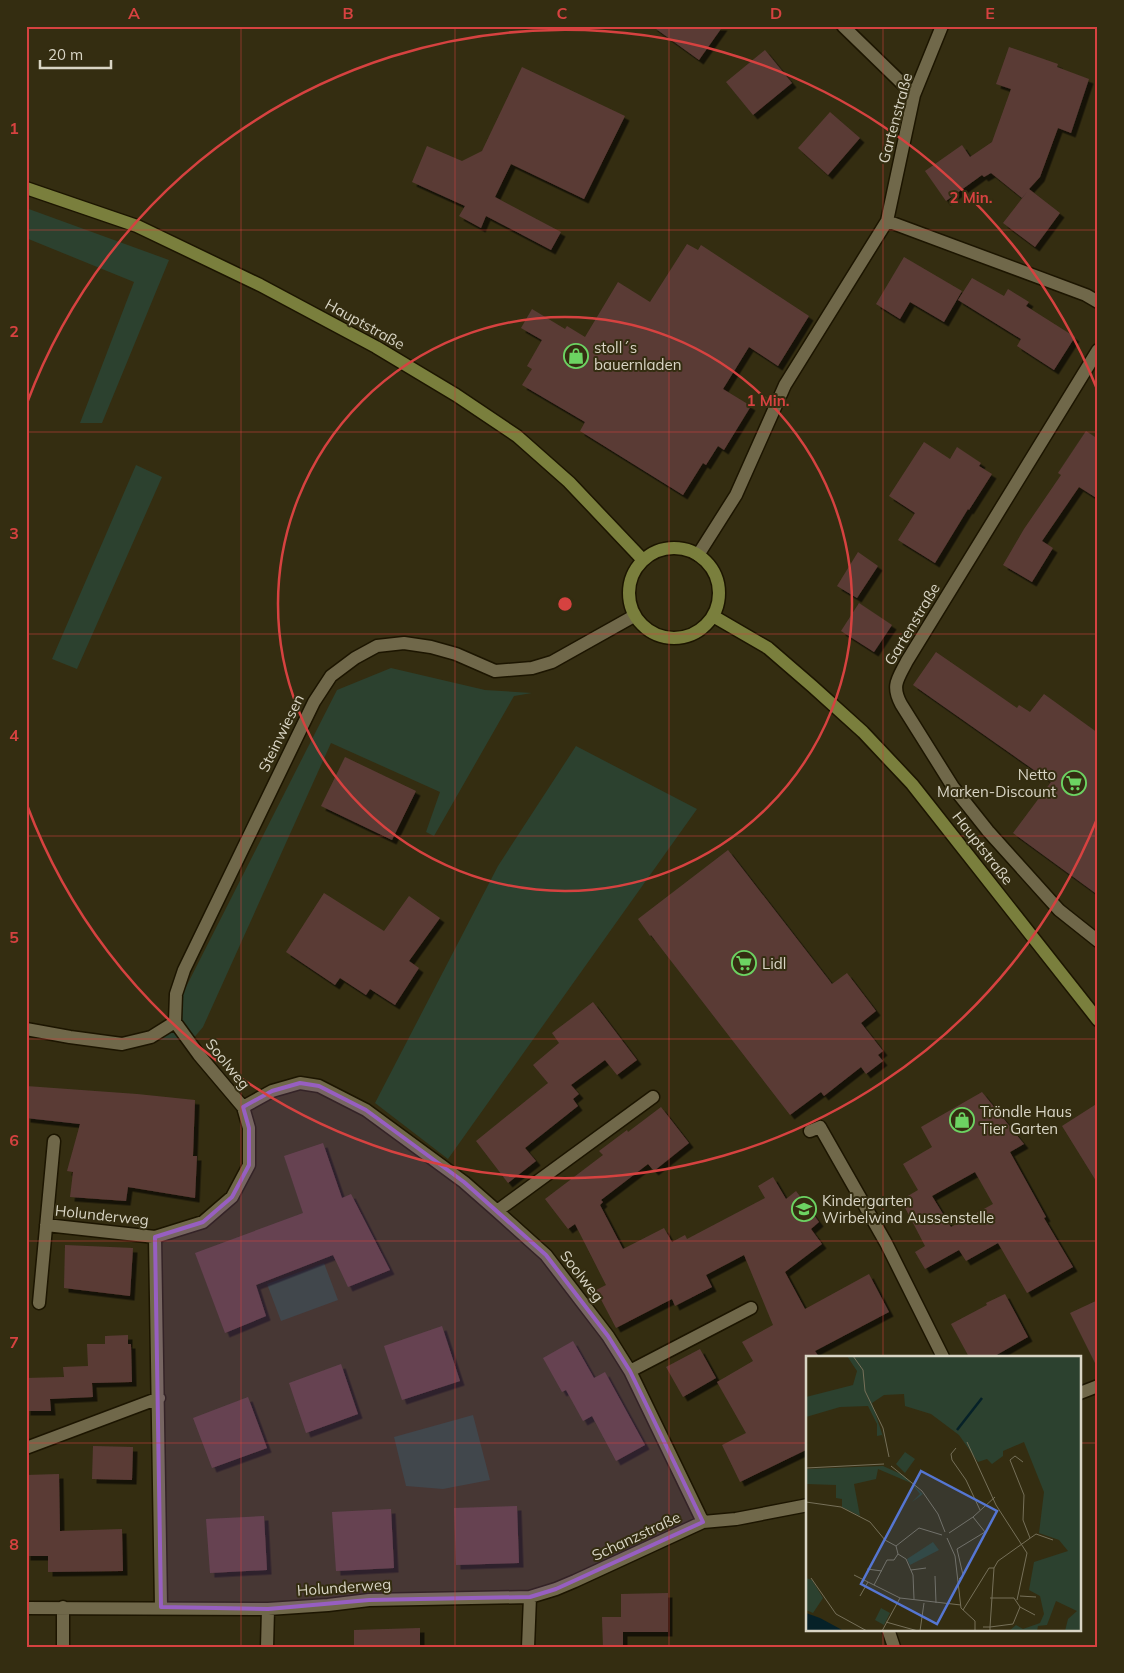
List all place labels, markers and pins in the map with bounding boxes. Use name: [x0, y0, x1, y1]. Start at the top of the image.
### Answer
place label: stoll´s bauernladen: [594, 338, 682, 374]
shop icon: stoll´s bauernladen: [563, 343, 589, 369]
centre of rings: [556, 595, 574, 613]
place label: Netto Marken-Discount: [937, 765, 1056, 801]
supermarket icon: Netto Marken-Discount: [1061, 770, 1087, 796]
supermarket icon: Lidl: [731, 950, 757, 976]
place label: Lidl: [762, 954, 786, 973]
place label: Tröndle Haus Tier Garten: [980, 1102, 1072, 1138]
shop icon: Tröndle Haus Tier Garten: [949, 1107, 975, 1133]
place label: Kindergarten Wirbelwind Aussenstelle: [822, 1191, 994, 1227]
school or university icon: Kindergarten Wirbelwind Aussenstelle: [791, 1196, 817, 1222]

